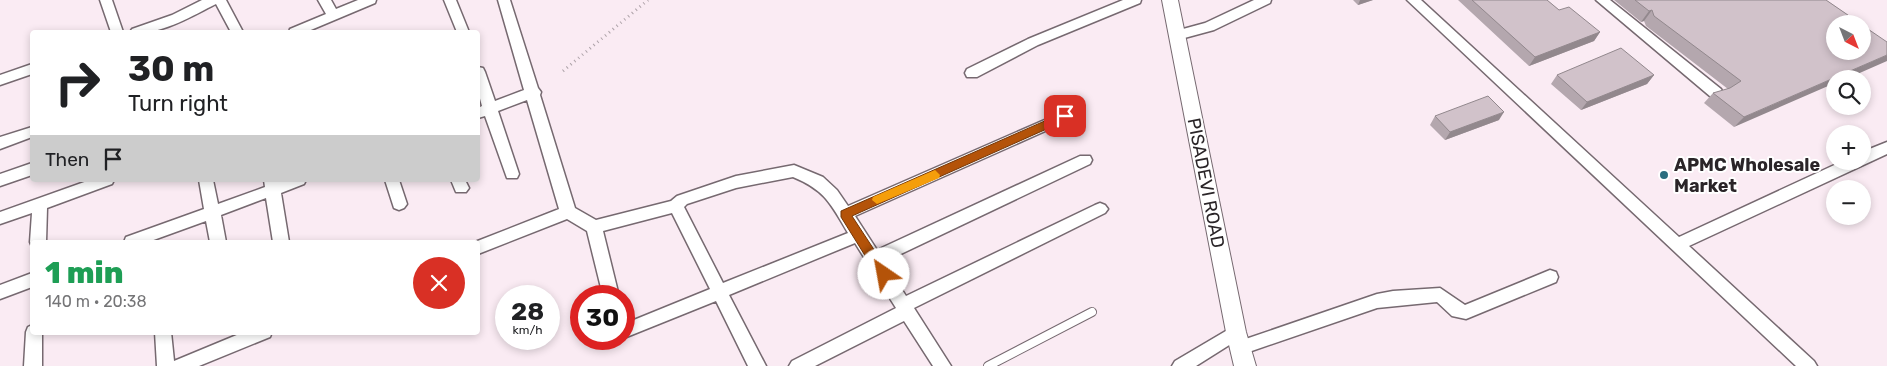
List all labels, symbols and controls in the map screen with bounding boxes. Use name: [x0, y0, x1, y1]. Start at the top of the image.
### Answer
north arrow: [1826, 15, 1871, 60]
map controls: [1826, 15, 1871, 225]
text: 30 m: [128, 48, 214, 90]
icon: right: [45, 50, 110, 115]
button: search: [1826, 70, 1871, 115]
text: Turn right: [128, 90, 228, 117]
pin: [1044, 95, 1086, 137]
icon: arrive: [1051, 102, 1079, 130]
street label: PISADEVI ROAD: [1183, 116, 1229, 250]
button: +: [1826, 125, 1871, 170]
icon: arrive: [99, 145, 127, 173]
text: Then: [45, 148, 89, 171]
place label: APMC Wholesale Market: [1674, 154, 1821, 197]
marker: APMC Wholesale Market: [1658, 169, 1670, 181]
button: −: [1826, 180, 1871, 225]
position arrow: [857, 247, 909, 299]
text: 1 min: [45, 255, 123, 291]
button: close: [413, 257, 465, 309]
speed limit sign: 30: [570, 285, 635, 350]
text: 140 m · 20:38: [45, 292, 147, 311]
text: 28: [511, 297, 544, 326]
text: km/h: [513, 323, 542, 337]

